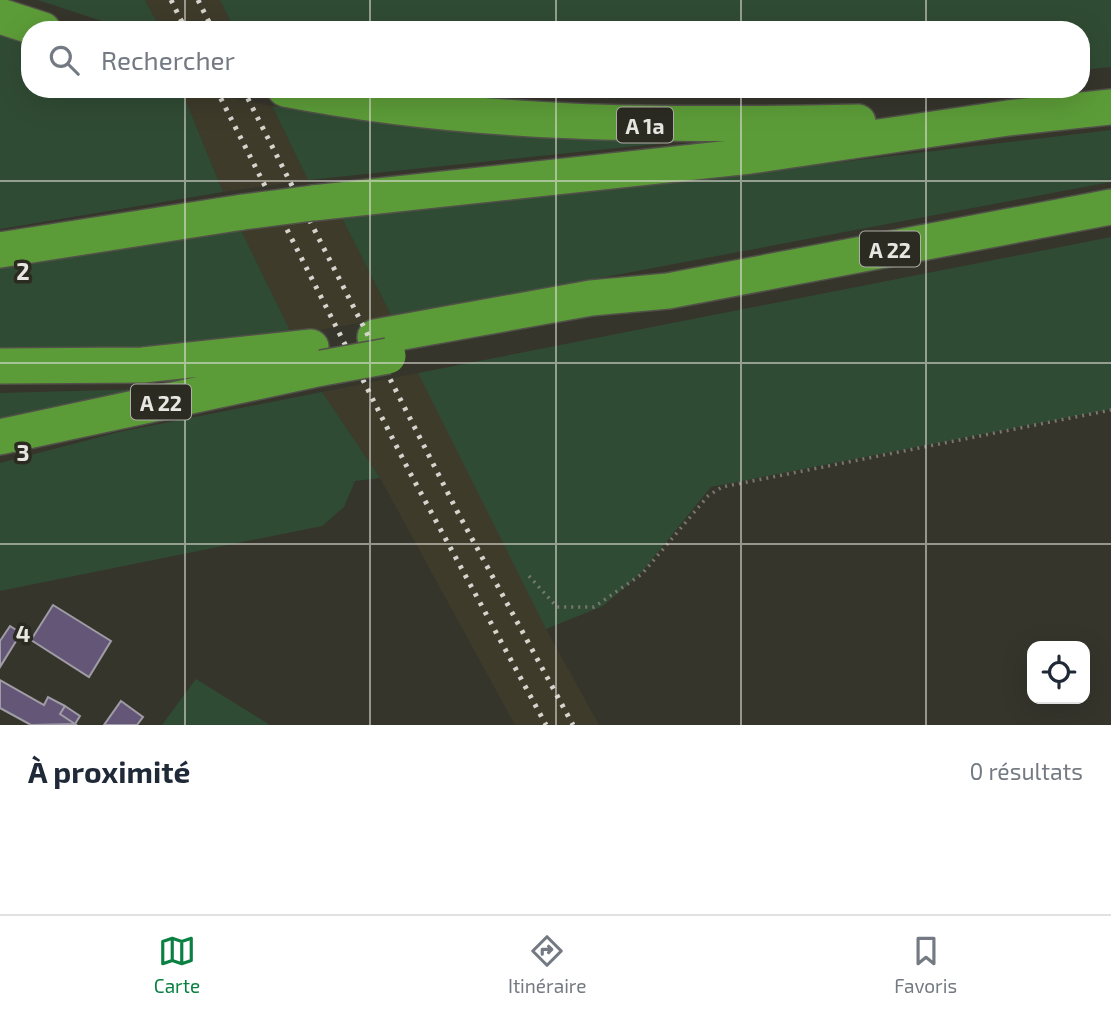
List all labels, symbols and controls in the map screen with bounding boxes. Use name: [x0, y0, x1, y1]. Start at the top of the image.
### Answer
search box: [21, 21, 1090, 98]
icon: search: [45, 41, 83, 79]
text: Rechercher: [101, 44, 235, 75]
road number: A 1a: [617, 108, 673, 142]
road number: A 22: [860, 232, 920, 266]
text: 2: [16, 257, 30, 285]
road number: A 22: [131, 384, 191, 420]
text: 3: [16, 438, 30, 466]
text: 4: [16, 619, 30, 647]
map controls: [1027, 641, 1090, 704]
button: locate: [1027, 641, 1090, 704]
text: À proximité: [28, 753, 190, 789]
text: 0 résultats: [969, 757, 1083, 785]
tab: Carte: [154, 932, 200, 997]
tab: Itinéraire: [508, 932, 586, 997]
tab: Favoris: [894, 932, 957, 997]

